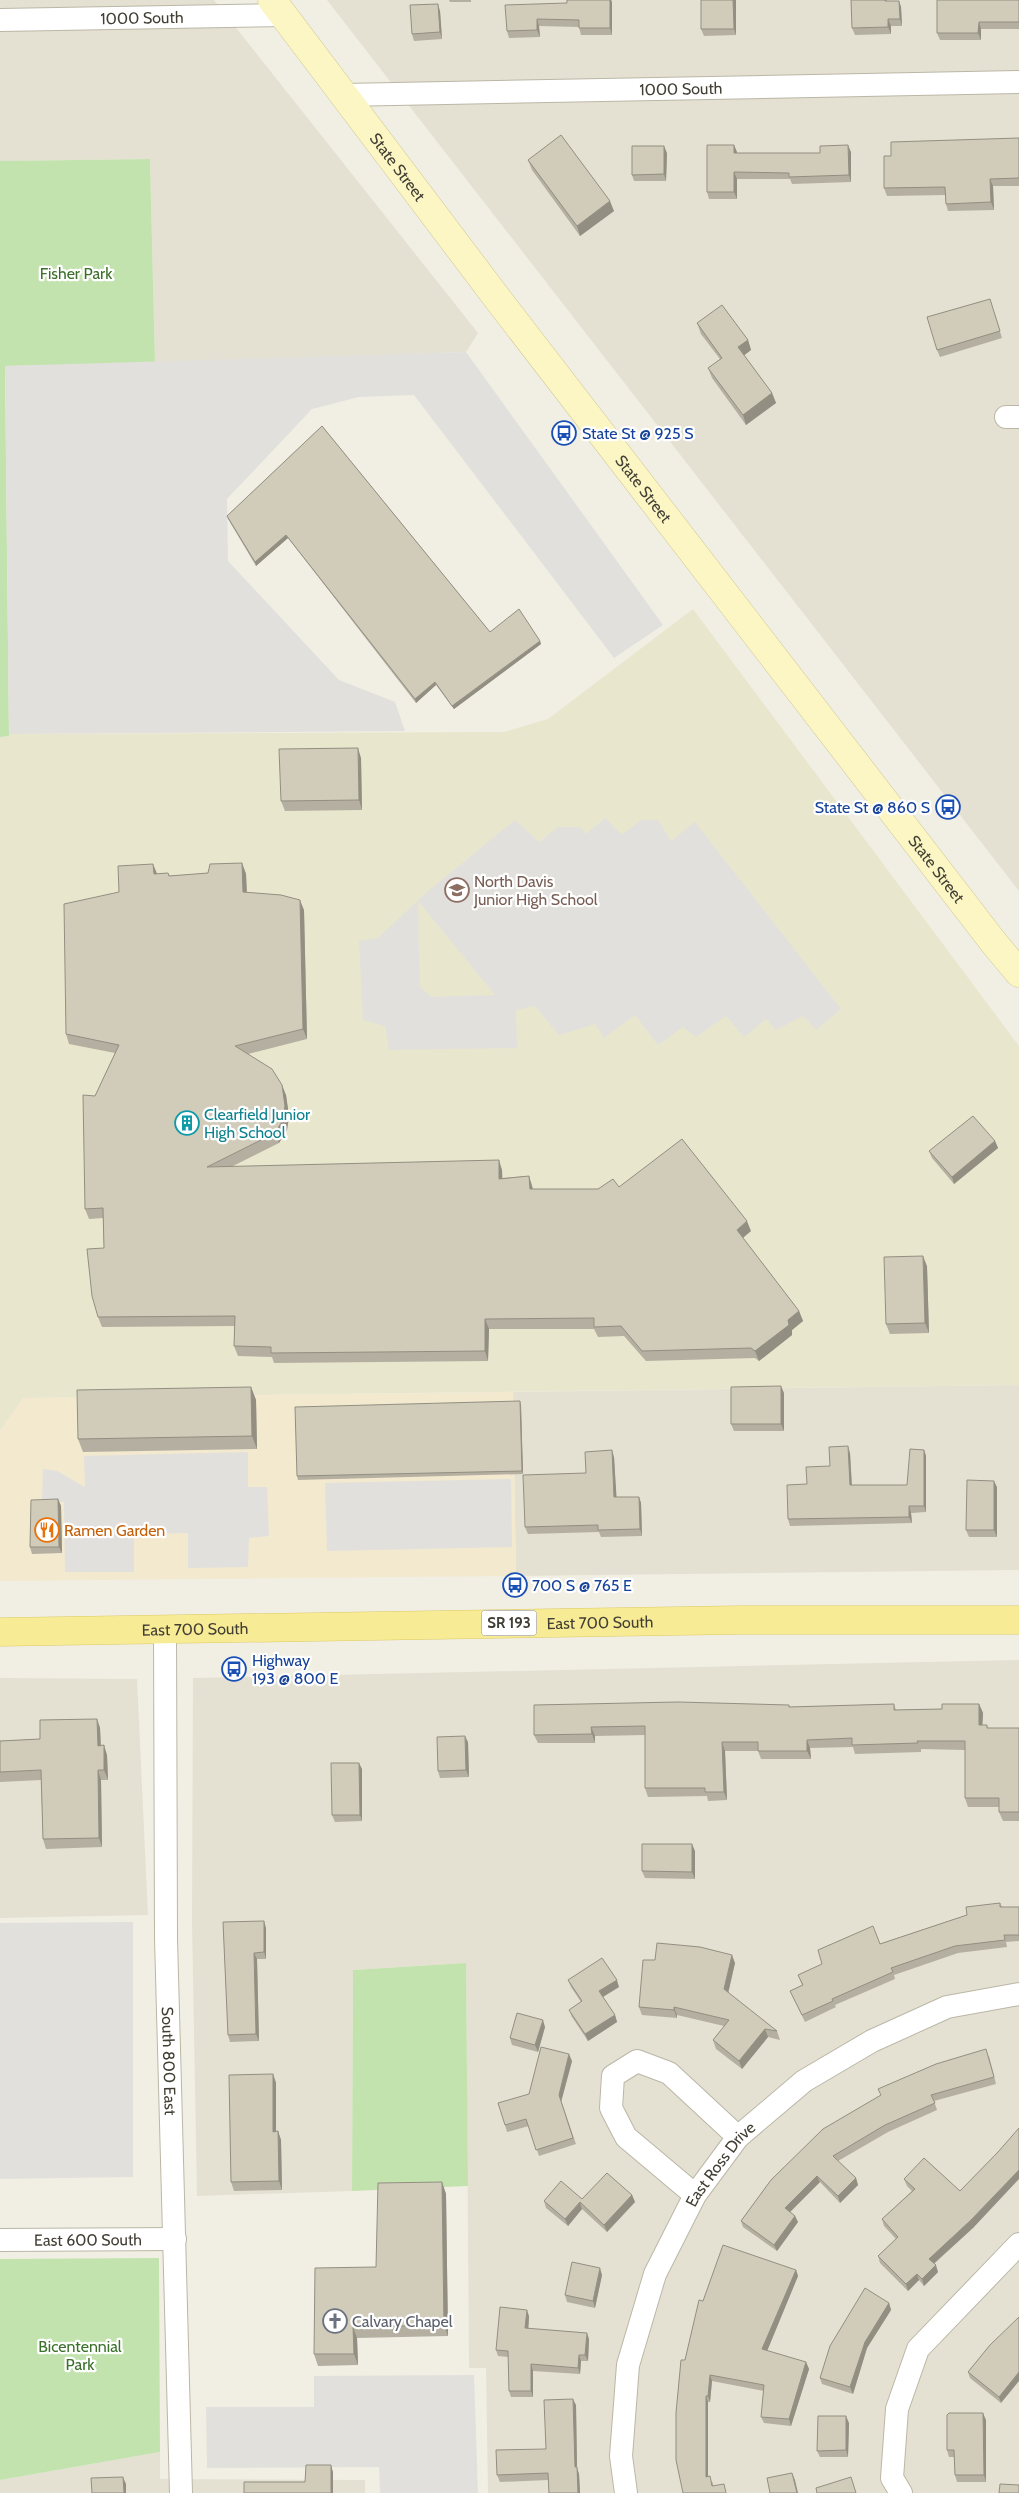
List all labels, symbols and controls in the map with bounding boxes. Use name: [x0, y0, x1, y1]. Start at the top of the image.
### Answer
street label: 1000 South: [100, 8, 184, 28]
street label: 1000 South: [639, 79, 723, 99]
street label: State Street: [366, 129, 430, 205]
park label: Fisher Park: [40, 264, 113, 283]
bus stop icon: State St @ 925 S: [551, 420, 577, 446]
place label: State St @ 925 S: [582, 424, 694, 443]
street label: State Street: [611, 451, 676, 527]
bus stop icon: State St @ 860 S: [935, 794, 961, 820]
place label: State St @ 860 S: [815, 798, 930, 817]
street label: State Street: [904, 831, 969, 907]
place label: North Davis Junior High School: [473, 872, 598, 909]
school or university icon: North Davis Junior High School: [444, 877, 470, 903]
place label: Clearfield Junior High School: [204, 1105, 311, 1142]
building icon: Clearfield Junior High School: [174, 1110, 200, 1136]
restaurant icon: Ramen Garden: [34, 1517, 60, 1543]
place label: Ramen Garden: [64, 1521, 165, 1540]
bus stop icon: 700 S @ 765 E: [502, 1572, 528, 1598]
place label: 700 S @ 765 E: [532, 1576, 632, 1595]
road number: SR 193: [482, 1610, 536, 1636]
street label: East 700 South: [546, 1612, 653, 1633]
street label: East 700 South: [141, 1619, 248, 1640]
place label: Highway 193 @ 800 E: [252, 1651, 338, 1688]
bus stop icon: Highway 193 @ 800 E: [221, 1656, 247, 1682]
street label: South 800 East: [158, 2006, 180, 2116]
street label: East Ross Drive: [682, 2118, 759, 2210]
street label: East 600 South: [34, 2230, 142, 2250]
church icon: Calvary Chapel: [322, 2308, 348, 2334]
place label: Calvary Chapel: [352, 2312, 453, 2331]
park label: Bicentennial Park: [38, 2337, 122, 2374]

